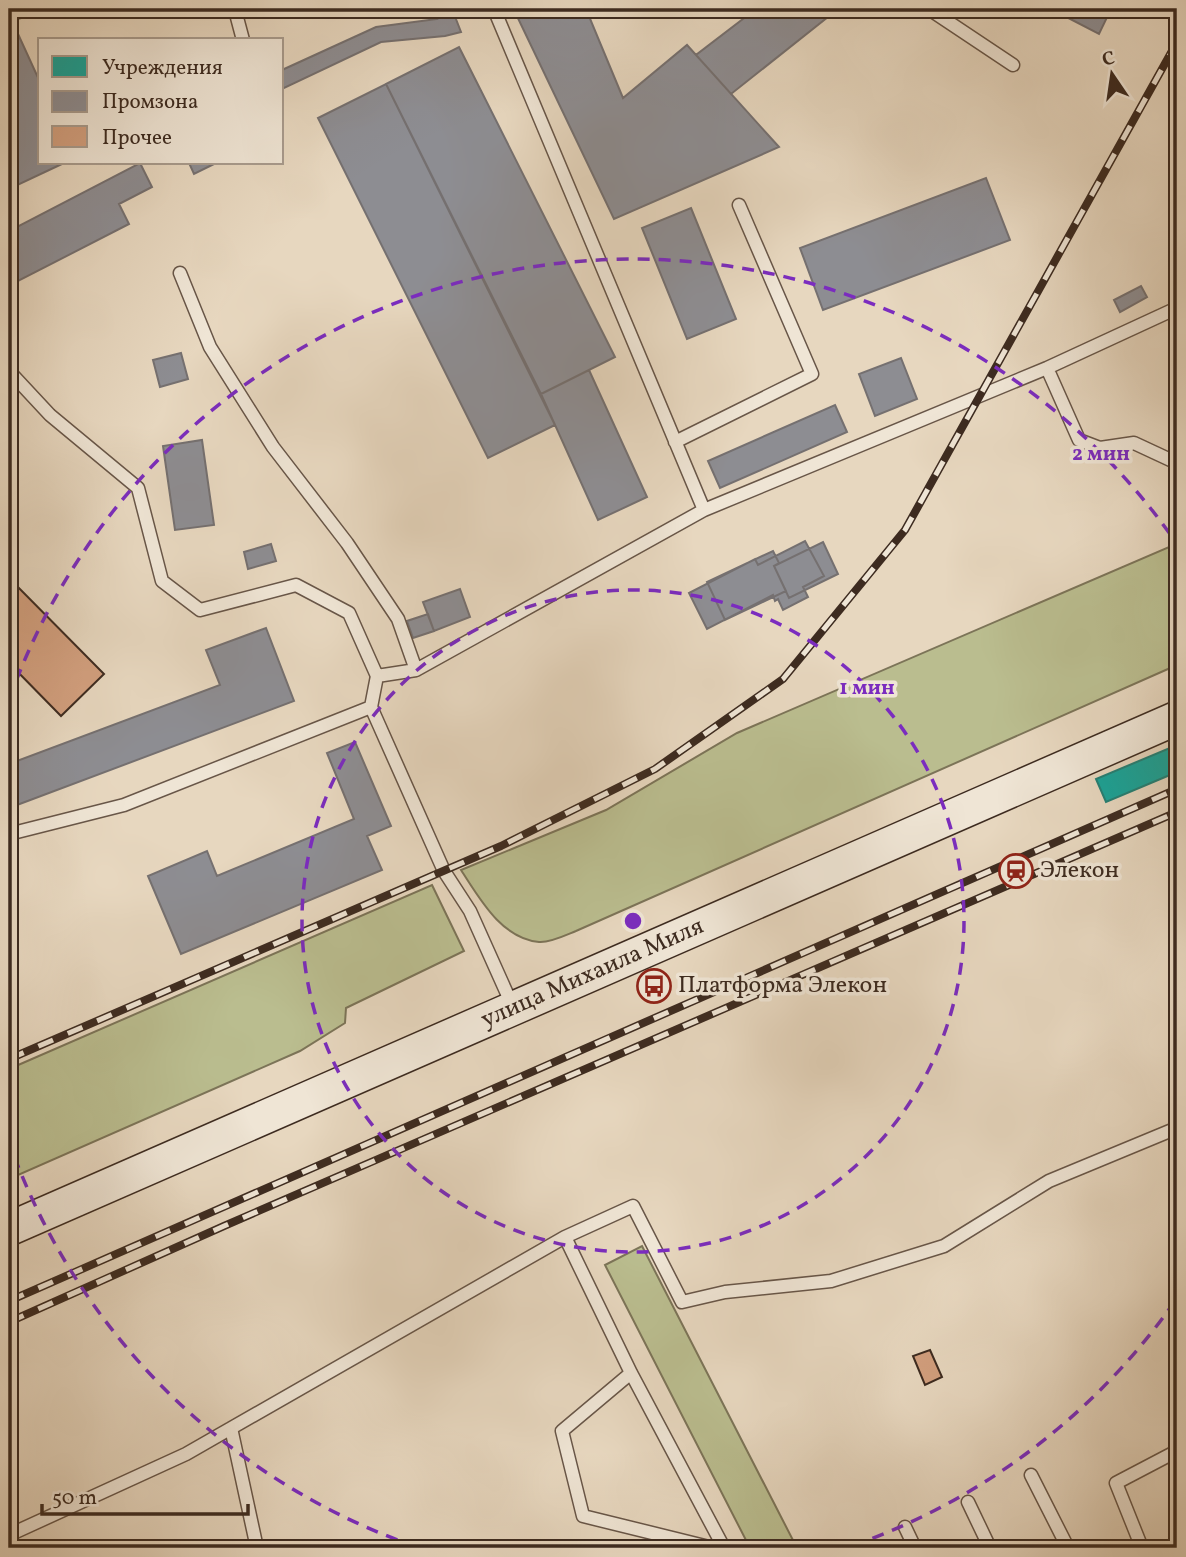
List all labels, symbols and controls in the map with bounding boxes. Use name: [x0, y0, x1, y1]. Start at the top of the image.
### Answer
legend: [38, 38, 284, 164]
north arrow: [1078, 38, 1148, 108]
text: С: [1100, 45, 1118, 73]
text: Учреждения: [102, 54, 223, 83]
text: Промзона: [102, 88, 198, 117]
text: Прочее: [102, 124, 172, 153]
text: 2 мин: [1072, 440, 1130, 469]
text: 1 мин: [839, 674, 895, 703]
station icon: Элекон: [997, 852, 1035, 890]
place label: Элекон: [1040, 854, 1119, 888]
centre of rings: [621, 909, 645, 933]
street label: улица Михаила Миля: [476, 910, 709, 1037]
bus stop icon: Платформа Элекон: [635, 967, 673, 1005]
place label: Платформа Элекон: [678, 969, 887, 1003]
scale bar: [42, 1473, 248, 1517]
text: 50 m: [52, 1484, 97, 1513]

